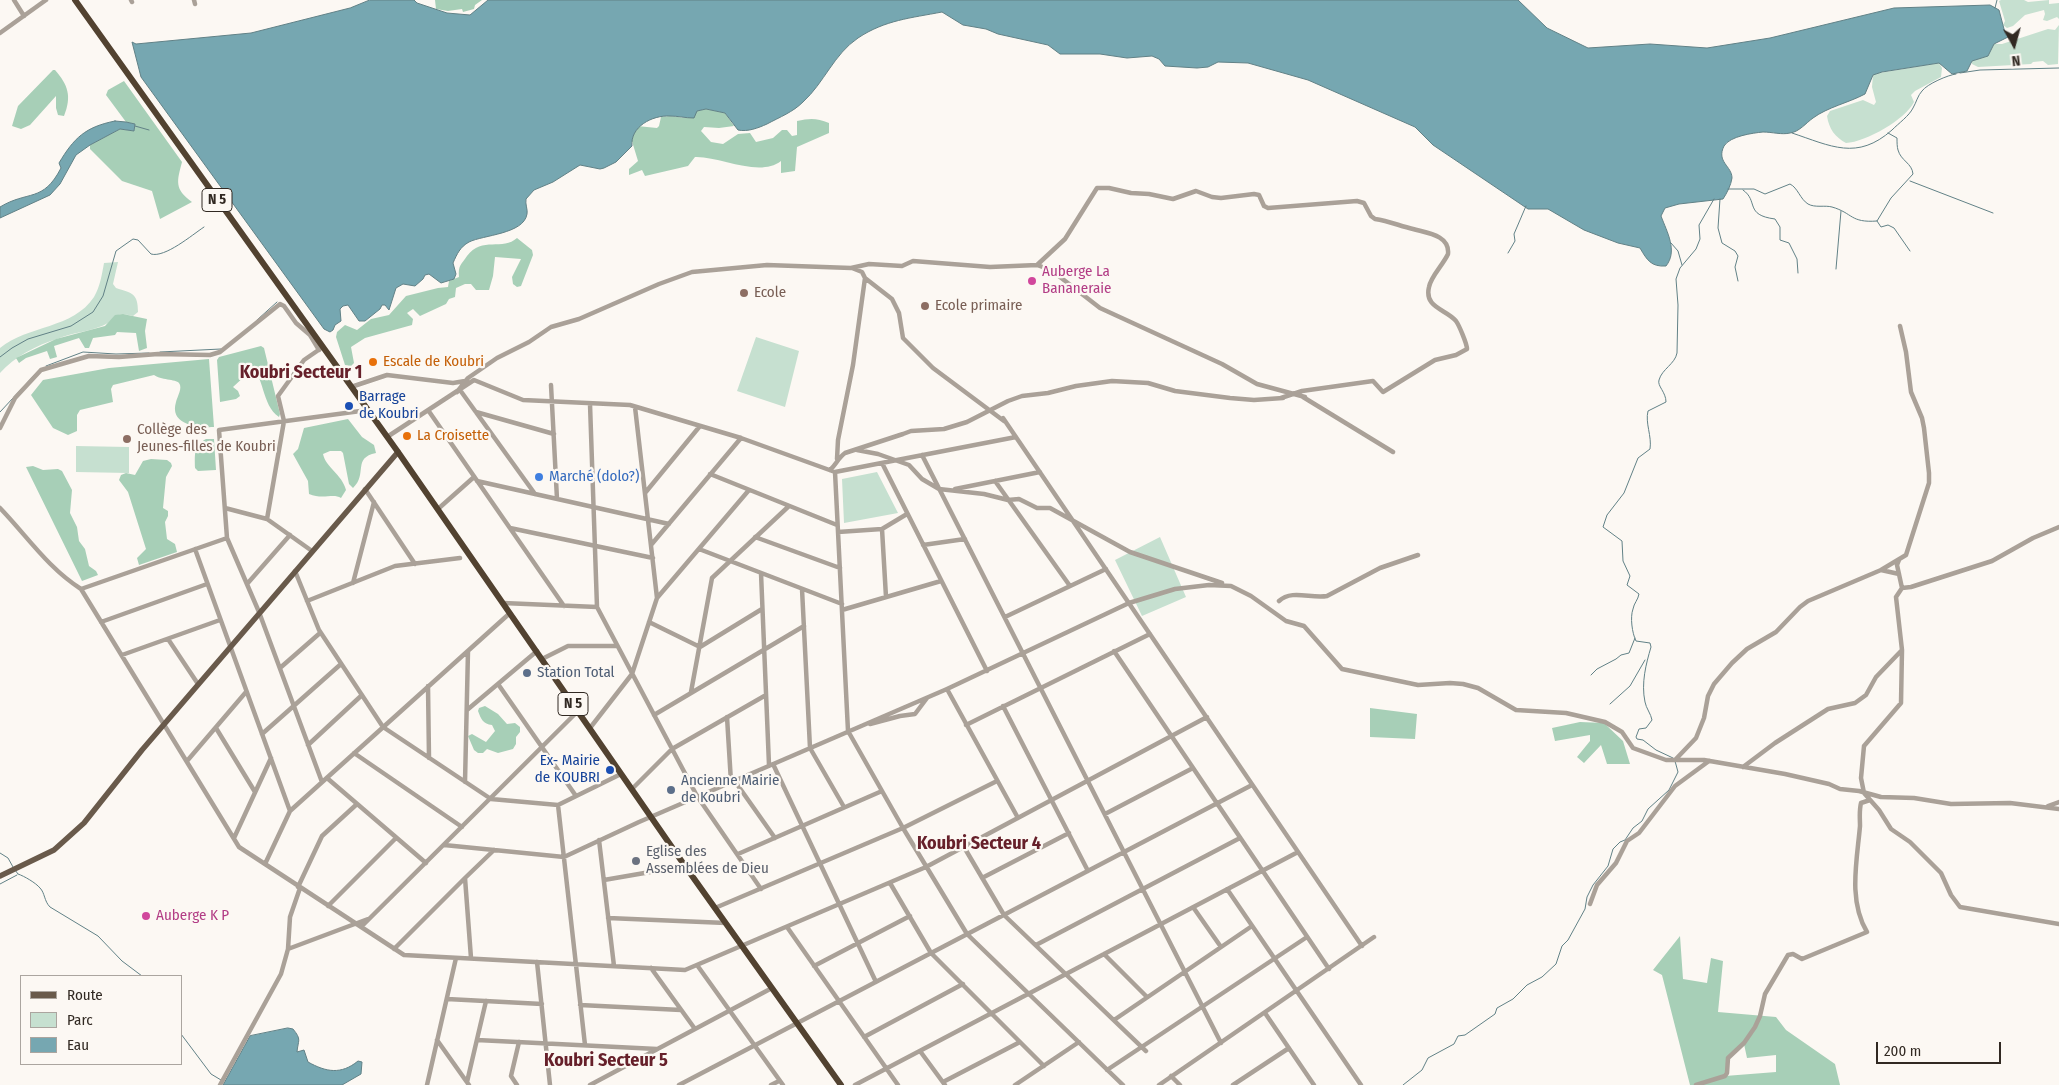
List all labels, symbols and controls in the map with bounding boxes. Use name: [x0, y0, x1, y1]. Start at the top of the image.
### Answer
north arrow: [1989, 20, 2039, 70]
text: N: [2011, 51, 2021, 69]
road number: N 5: [202, 188, 232, 212]
place label: Auberge La Bananeraie: [1042, 263, 1111, 298]
marker: Auberge La Bananeraie: [1026, 275, 1038, 287]
place label: Ecole: [754, 284, 786, 302]
marker: Ecole: [738, 287, 750, 299]
place label: Ecole primaire: [935, 297, 1022, 315]
marker: Ecole primaire: [919, 300, 931, 312]
place label: Escale de Koubri: [383, 353, 484, 371]
marker: Escale de Koubri: [367, 356, 379, 368]
district label: Koubri Secteur 1: [240, 362, 362, 384]
place label: Barrage de Koubri: [359, 388, 418, 423]
marker: Barrage de Koubri: [343, 400, 355, 412]
place label: Collège des Jeunes-filles de Koubri: [137, 421, 276, 456]
place label: La Croisette: [417, 427, 489, 445]
marker: La Croisette: [401, 430, 413, 442]
marker: Collège des Jeunes-filles de Koubri: [121, 433, 133, 445]
place label: Marché (dolo?): [549, 468, 639, 486]
marker: Marché (dolo?): [533, 471, 545, 483]
place label: Station Total: [537, 664, 615, 682]
marker: Station Total: [521, 667, 533, 679]
road number: N 5: [558, 692, 588, 716]
place label: Ex- Mairie de KOUBRI: [535, 752, 600, 787]
marker: Ex- Mairie de KOUBRI: [604, 764, 616, 776]
place label: Ancienne Mairie de Koubri: [681, 772, 779, 807]
marker: Ancienne Mairie de Koubri: [665, 784, 677, 796]
district label: Koubri Secteur 4: [917, 833, 1041, 855]
place label: Eglise des Assemblées de Dieu: [646, 843, 769, 878]
marker: Eglise des Assemblées de Dieu: [630, 855, 642, 867]
place label: Auberge K P: [156, 907, 229, 925]
marker: Auberge K P: [140, 910, 152, 922]
legend: [20, 975, 182, 1065]
text: Route: [67, 986, 103, 1004]
text: Parc: [67, 1011, 93, 1029]
scale bar: [1879, 1032, 2004, 1064]
text: Eau: [67, 1036, 89, 1054]
text: 200 m: [1884, 1042, 1921, 1060]
district label: Koubri Secteur 5: [544, 1050, 668, 1072]

